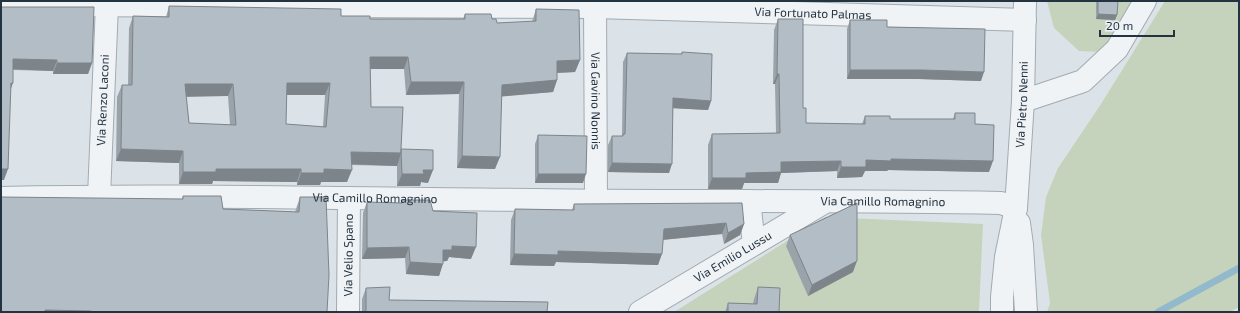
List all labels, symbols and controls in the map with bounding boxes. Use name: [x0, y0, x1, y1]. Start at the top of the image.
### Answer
street label: Via Fortunato Palmas: [754, 4, 872, 21]
scale bar: [1100, 12, 1174, 38]
text: 20 m: [1106, 18, 1133, 32]
street label: Via Gavino Nonnis: [589, 52, 604, 150]
street label: Via Renzo Laconi: [93, 54, 111, 146]
street label: Via Pietro Nenni: [1012, 61, 1030, 148]
street label: Via Camillo Romagnino: [312, 190, 438, 205]
street label: Via Camillo Romagnino: [820, 193, 946, 208]
street label: Via Velio Spano: [340, 213, 355, 296]
street label: Via Emilio Lussu: [691, 227, 774, 284]

